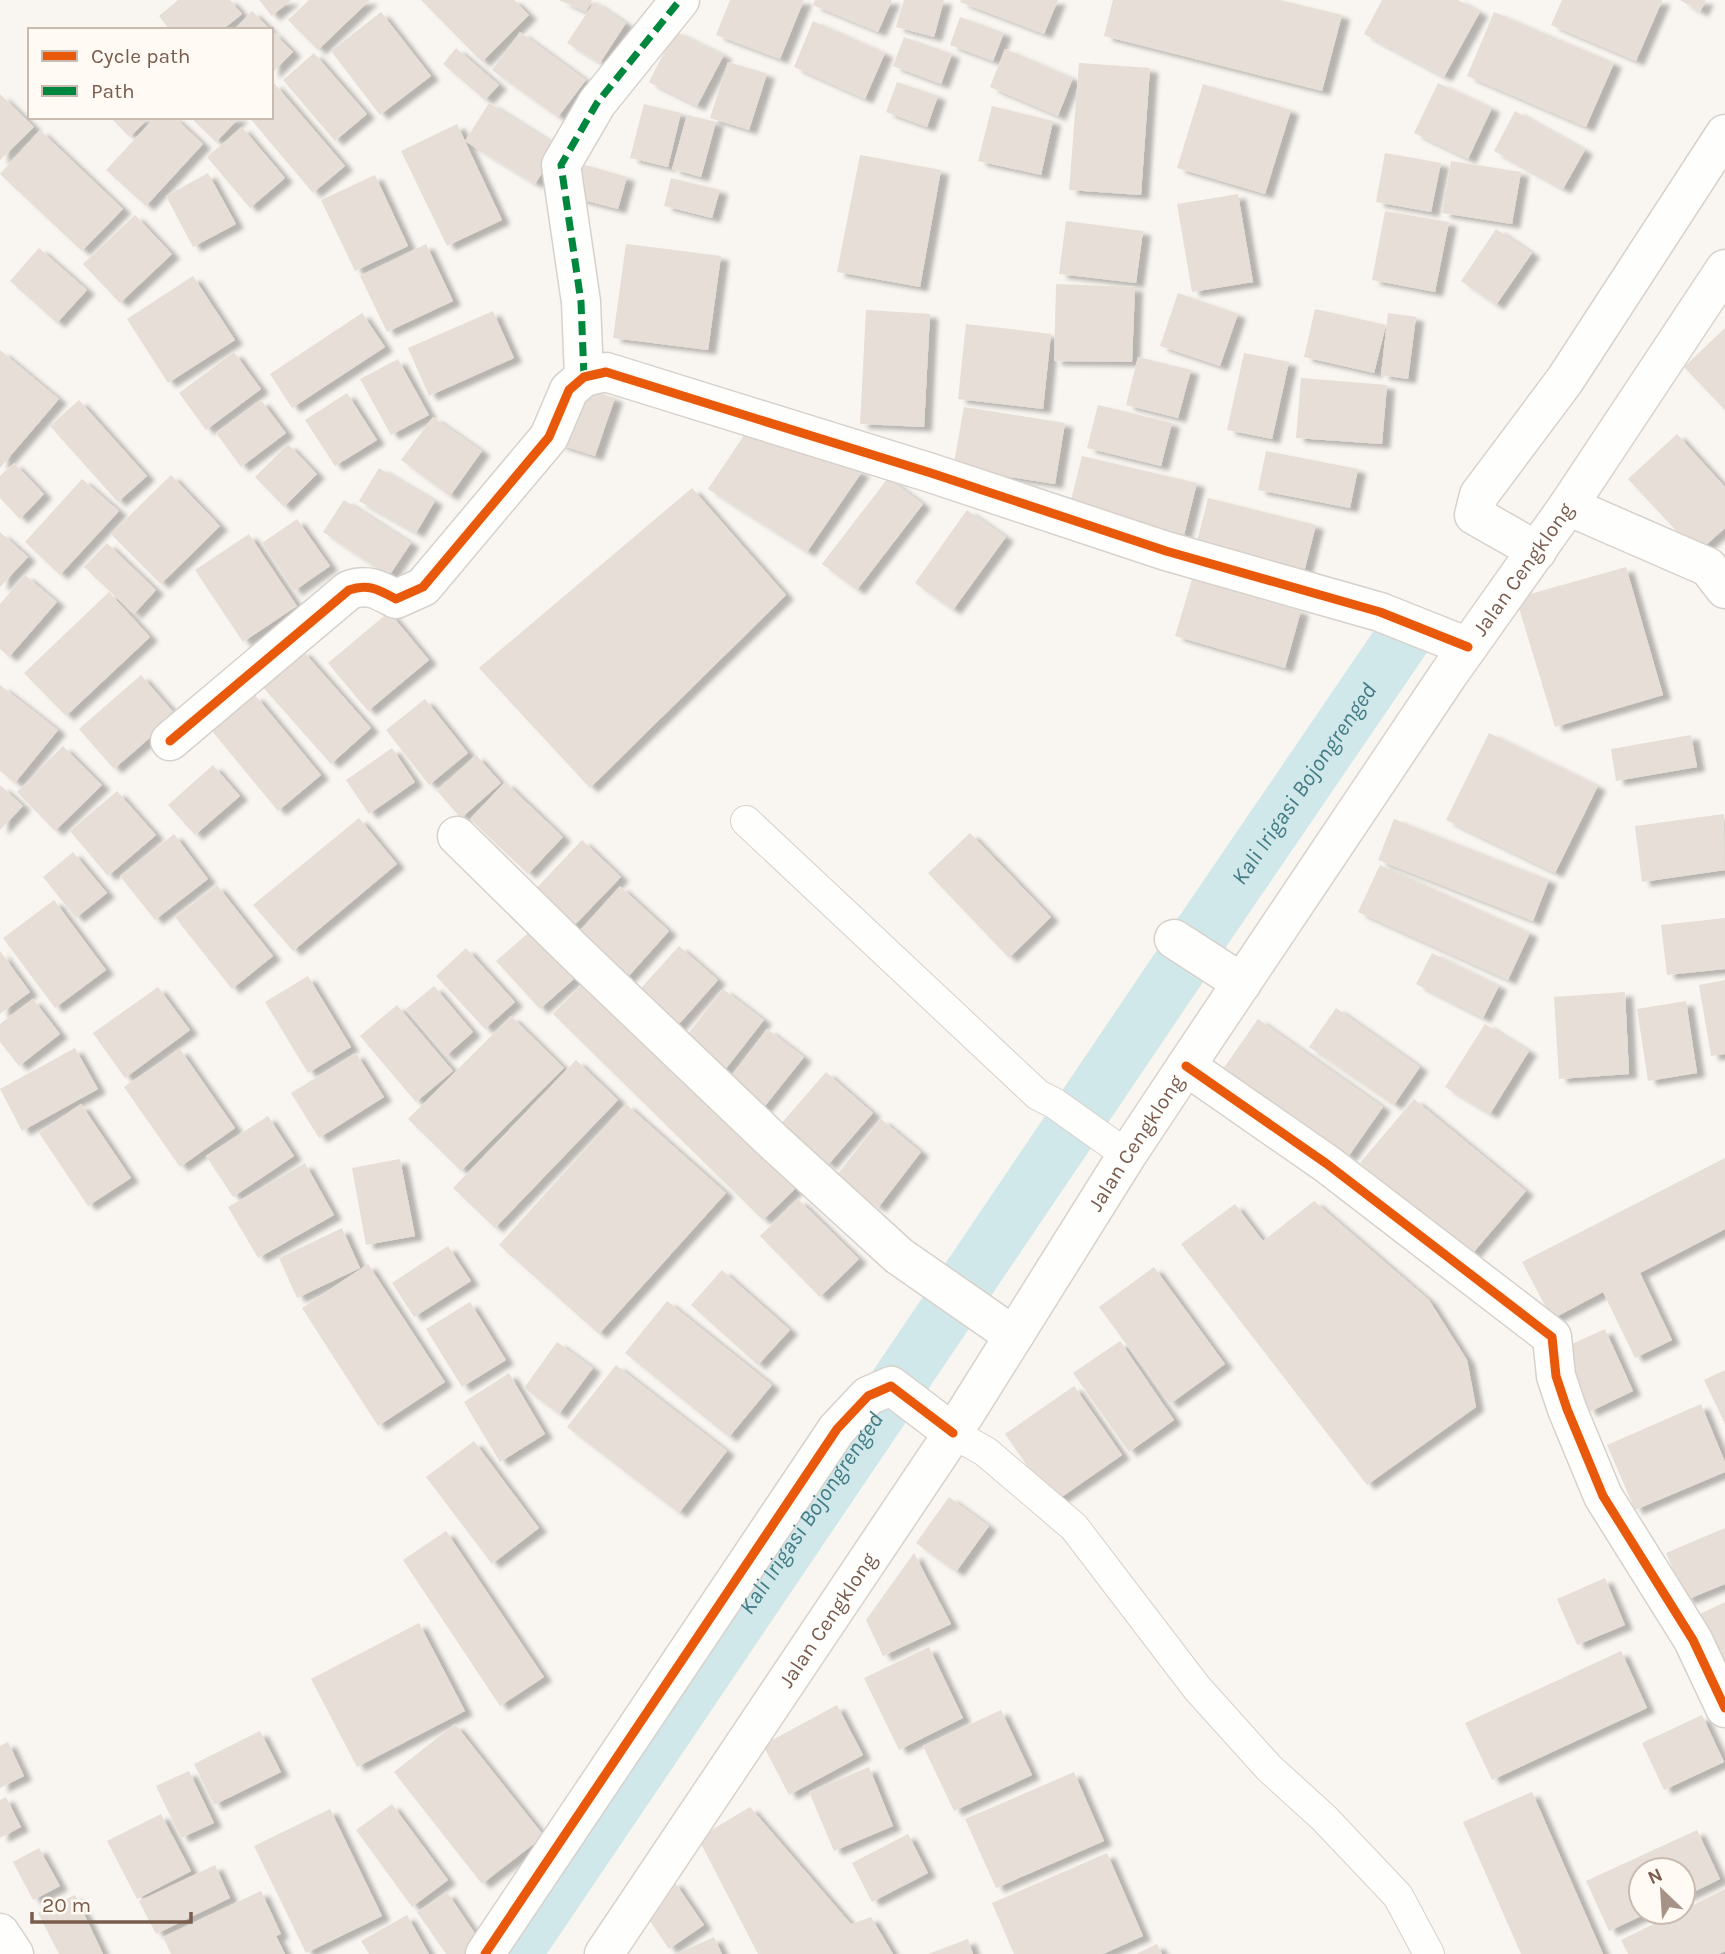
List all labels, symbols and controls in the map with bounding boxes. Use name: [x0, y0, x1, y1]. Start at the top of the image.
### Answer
legend: [28, 28, 273, 119]
text: Cycle path: [91, 44, 191, 68]
text: Path: [91, 79, 135, 103]
street label: Jalan Cengklong: [1468, 498, 1578, 640]
water label: Kali Irigasi Bojongrenged: [1225, 678, 1382, 890]
street label: Jalan Cengklong: [1083, 1070, 1189, 1215]
water label: Kali Irigasi Bojongrenged: [733, 1407, 889, 1619]
street label: Jalan Cengklong: [774, 1548, 882, 1692]
north arrow: [1627, 1856, 1697, 1926]
text: N: [1644, 1864, 1666, 1889]
scale bar: [32, 1881, 191, 1925]
text: 20 m: [42, 1893, 91, 1917]

